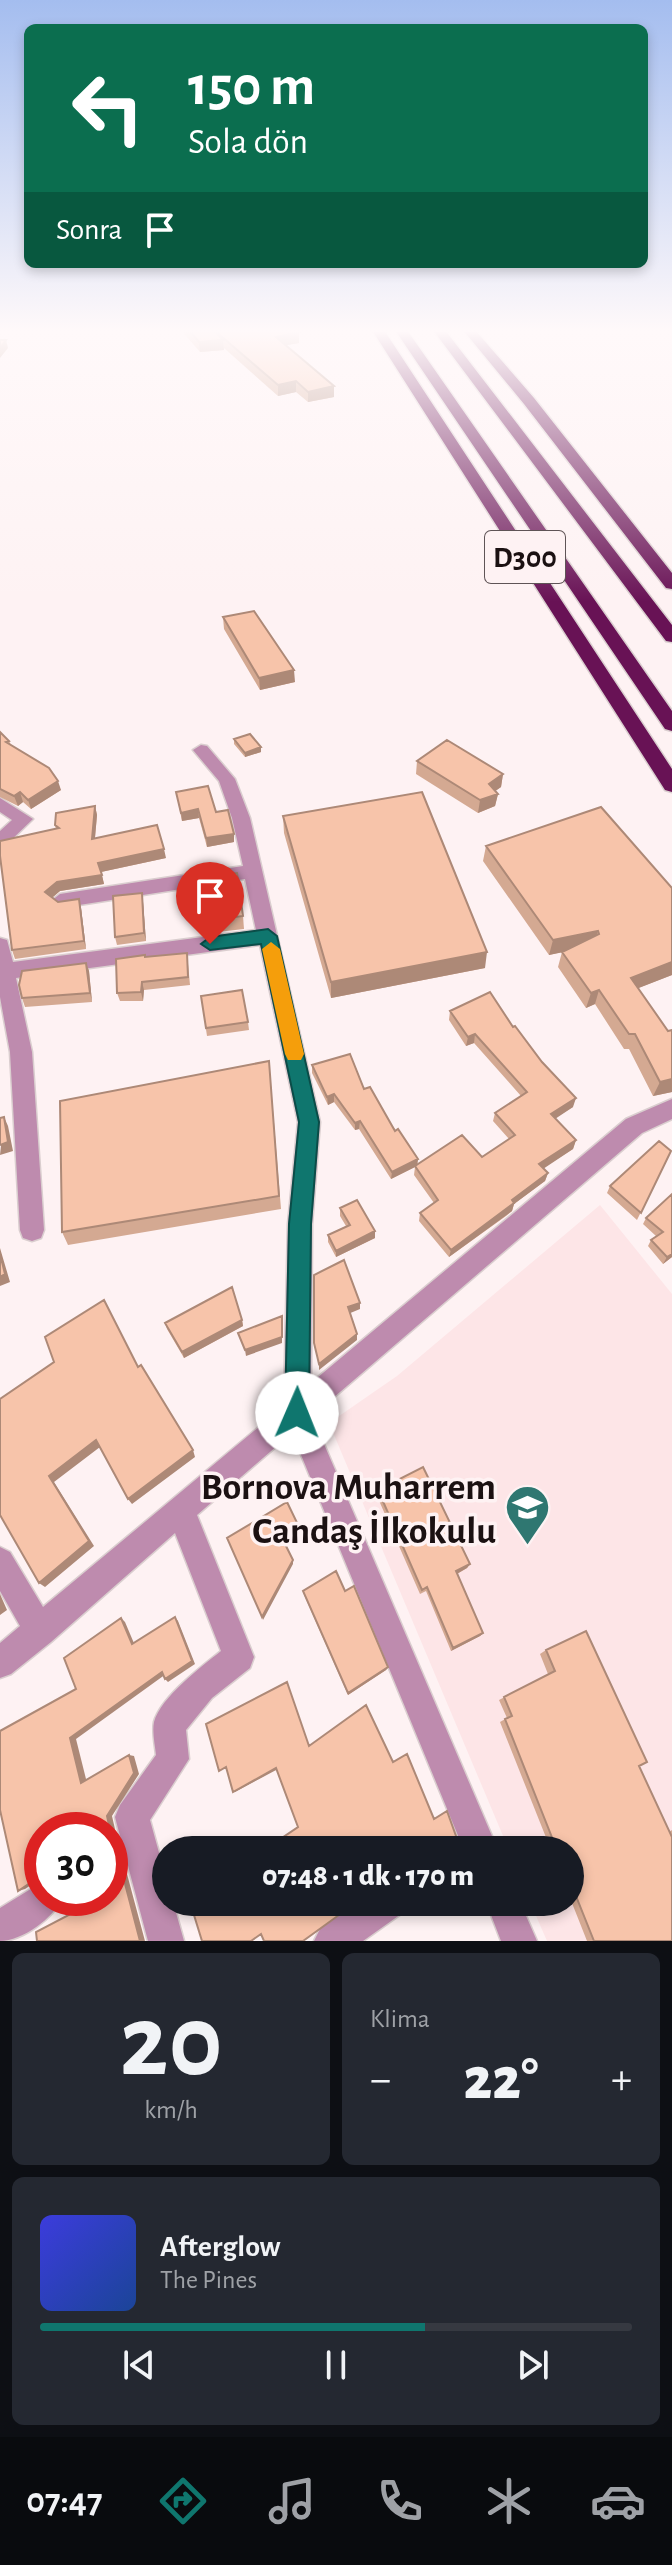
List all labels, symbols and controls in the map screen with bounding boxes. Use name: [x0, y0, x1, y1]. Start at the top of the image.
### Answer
icon: left: [56, 56, 160, 160]
text: 150 m: [188, 59, 315, 115]
text: Sola dön: [188, 124, 308, 160]
icon: arrive: [138, 208, 182, 252]
text: Sonra: [56, 215, 122, 245]
road number: D300: [485, 531, 565, 583]
pin: [176, 862, 244, 944]
icon: arrive: [188, 874, 232, 918]
position arrow: [255, 1371, 339, 1455]
place label: Bornova Muharrem Candaş İlkokulu: [201, 1469, 496, 1551]
school or university icon: Bornova Muharrem Candaş İlkokulu: [503, 1484, 551, 1547]
speed limit sign: 30: [24, 1812, 128, 1916]
text: 07:48 · 1 dk · 170 m: [262, 1861, 474, 1891]
text: 20: [119, 1991, 223, 2095]
text: Klima: [370, 2006, 430, 2032]
text: 22°: [464, 2050, 539, 2110]
text: −: [370, 2058, 391, 2102]
text: +: [611, 2058, 632, 2102]
text: km/h: [144, 2097, 198, 2123]
text: Afterglow: [160, 2232, 281, 2262]
text: The Pines: [160, 2267, 257, 2293]
icon: previous: [117, 2343, 161, 2387]
icon: pause: [314, 2343, 358, 2387]
icon: next: [511, 2343, 555, 2387]
icon: directions: [155, 2473, 211, 2529]
icon: music: [264, 2473, 320, 2529]
icon: phone: [372, 2473, 428, 2529]
icon: climate: [481, 2473, 537, 2529]
icon: car: [590, 2473, 646, 2529]
text: 07:47: [26, 2483, 103, 2519]

